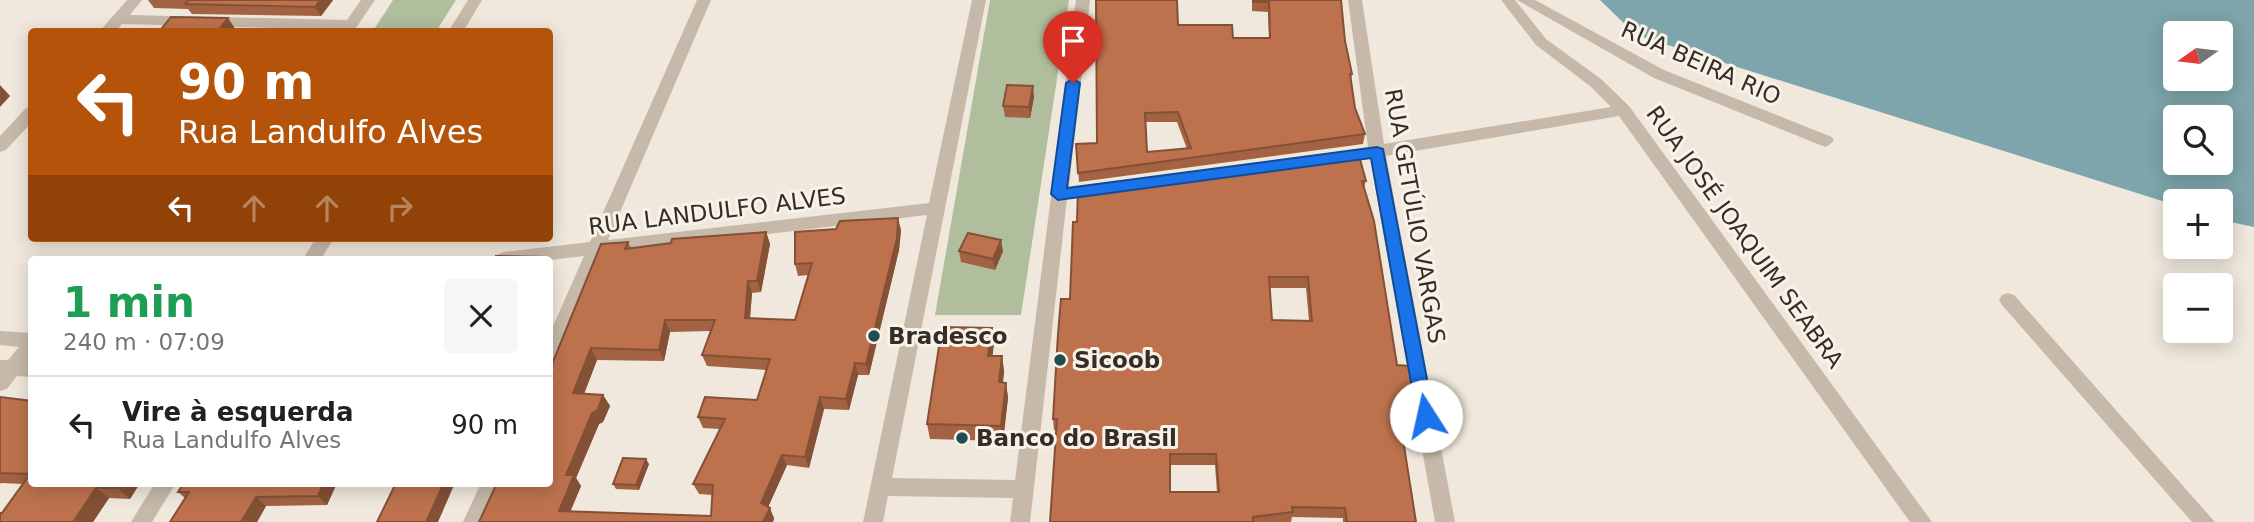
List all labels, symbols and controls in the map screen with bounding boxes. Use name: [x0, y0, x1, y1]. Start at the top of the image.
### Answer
pin: [1043, 11, 1103, 83]
street label: RUA BEIRA RIO: [1617, 16, 1785, 110]
north arrow: [2163, 21, 2233, 91]
map controls: [2163, 21, 2233, 343]
icon: arrive: [1054, 22, 1092, 60]
text: 90 m: [178, 54, 314, 111]
icon: left: [63, 56, 154, 147]
street label: RUA GETÚLIO VARGAS: [1380, 86, 1451, 345]
street label: RUA JOSÉ JOAQUIM SEABRA: [1641, 100, 1850, 373]
button: search: [2163, 105, 2233, 175]
text: Rua Landulfo Alves: [178, 113, 483, 151]
street label: RUA LANDULFO ALVES: [587, 182, 847, 240]
icon: left: [162, 189, 200, 227]
icon: ahead: [235, 189, 273, 227]
icon: ahead: [308, 189, 346, 227]
icon: right: [381, 189, 419, 227]
button: +: [2163, 189, 2233, 259]
button: −: [2163, 273, 2233, 343]
text: 1 min: [63, 278, 195, 327]
button: close: [444, 279, 518, 353]
place label: Bradesco: [888, 323, 1008, 349]
marker: Bradesco: [866, 328, 882, 344]
text: 240 m · 07:09: [63, 329, 225, 355]
place label: Sicoob: [1074, 347, 1160, 373]
marker: Sicoob: [1052, 352, 1068, 368]
position arrow: [1389, 379, 1463, 453]
text: Vire à esquerda: [122, 397, 354, 427]
icon: left: [63, 406, 101, 444]
text: 90 m: [451, 410, 518, 440]
place label: Banco do Brasil: [976, 425, 1177, 451]
text: Rua Landulfo Alves: [122, 427, 341, 453]
marker: Banco do Brasil: [954, 430, 970, 446]

